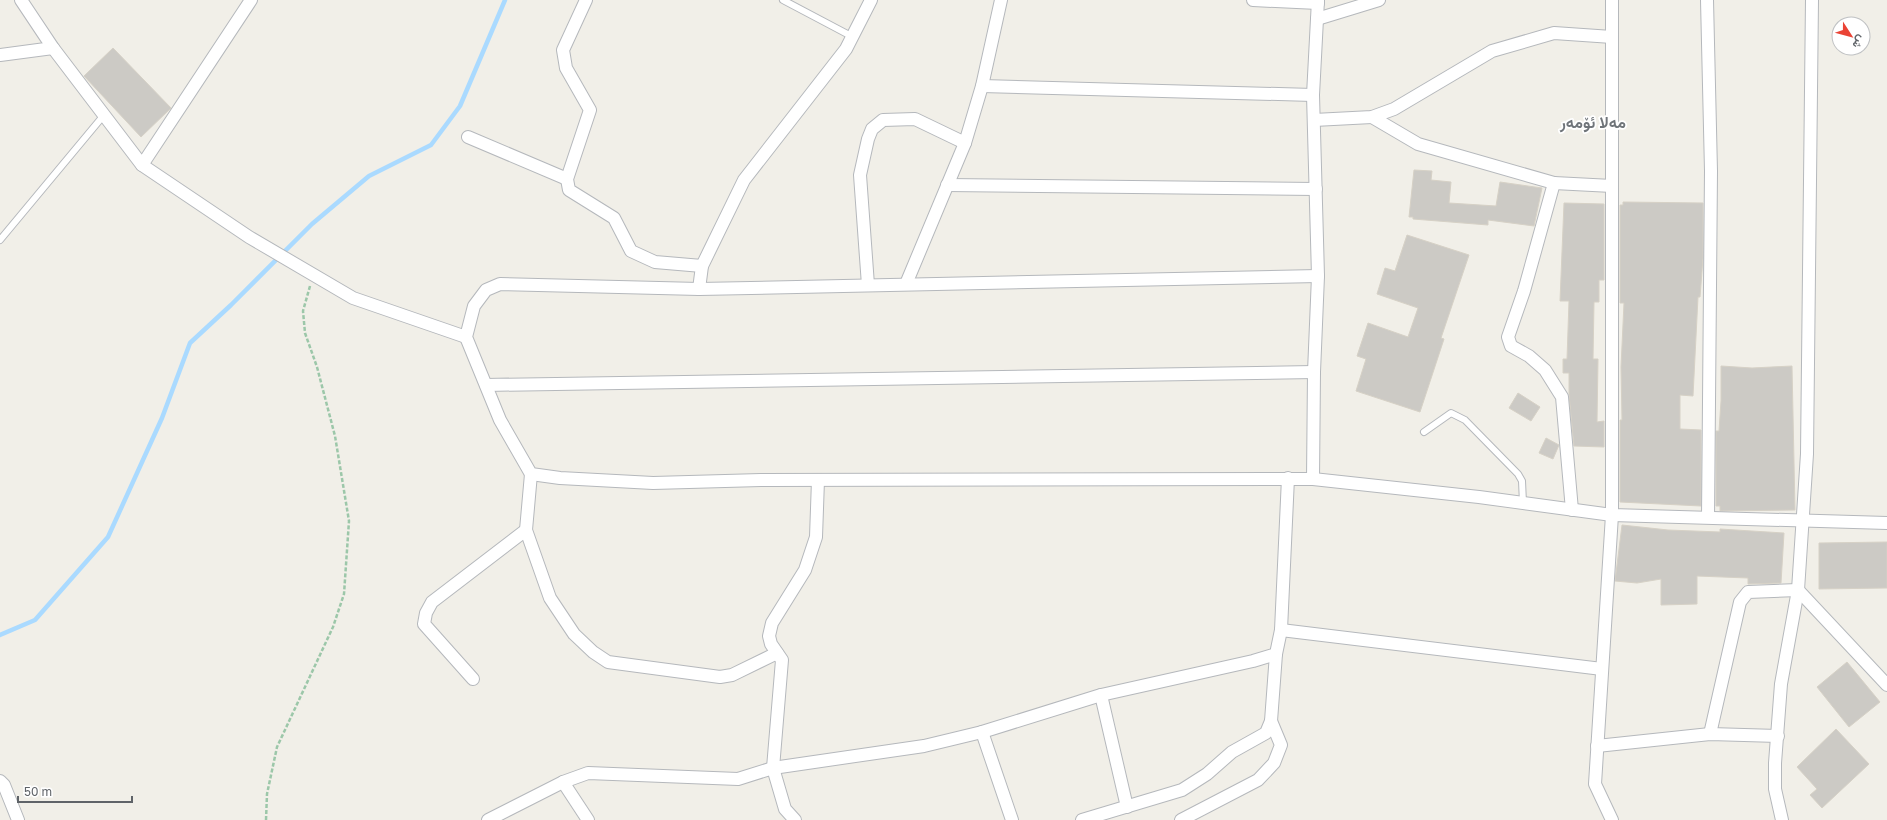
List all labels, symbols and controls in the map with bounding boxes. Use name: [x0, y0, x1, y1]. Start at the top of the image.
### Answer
north arrow: [1831, 16, 1871, 56]
text: ش: [1850, 32, 1869, 51]
district label: مەلا ئۆمەر: [1559, 112, 1626, 133]
scale bar: [18, 778, 132, 804]
text: 50 m: [24, 784, 52, 799]

